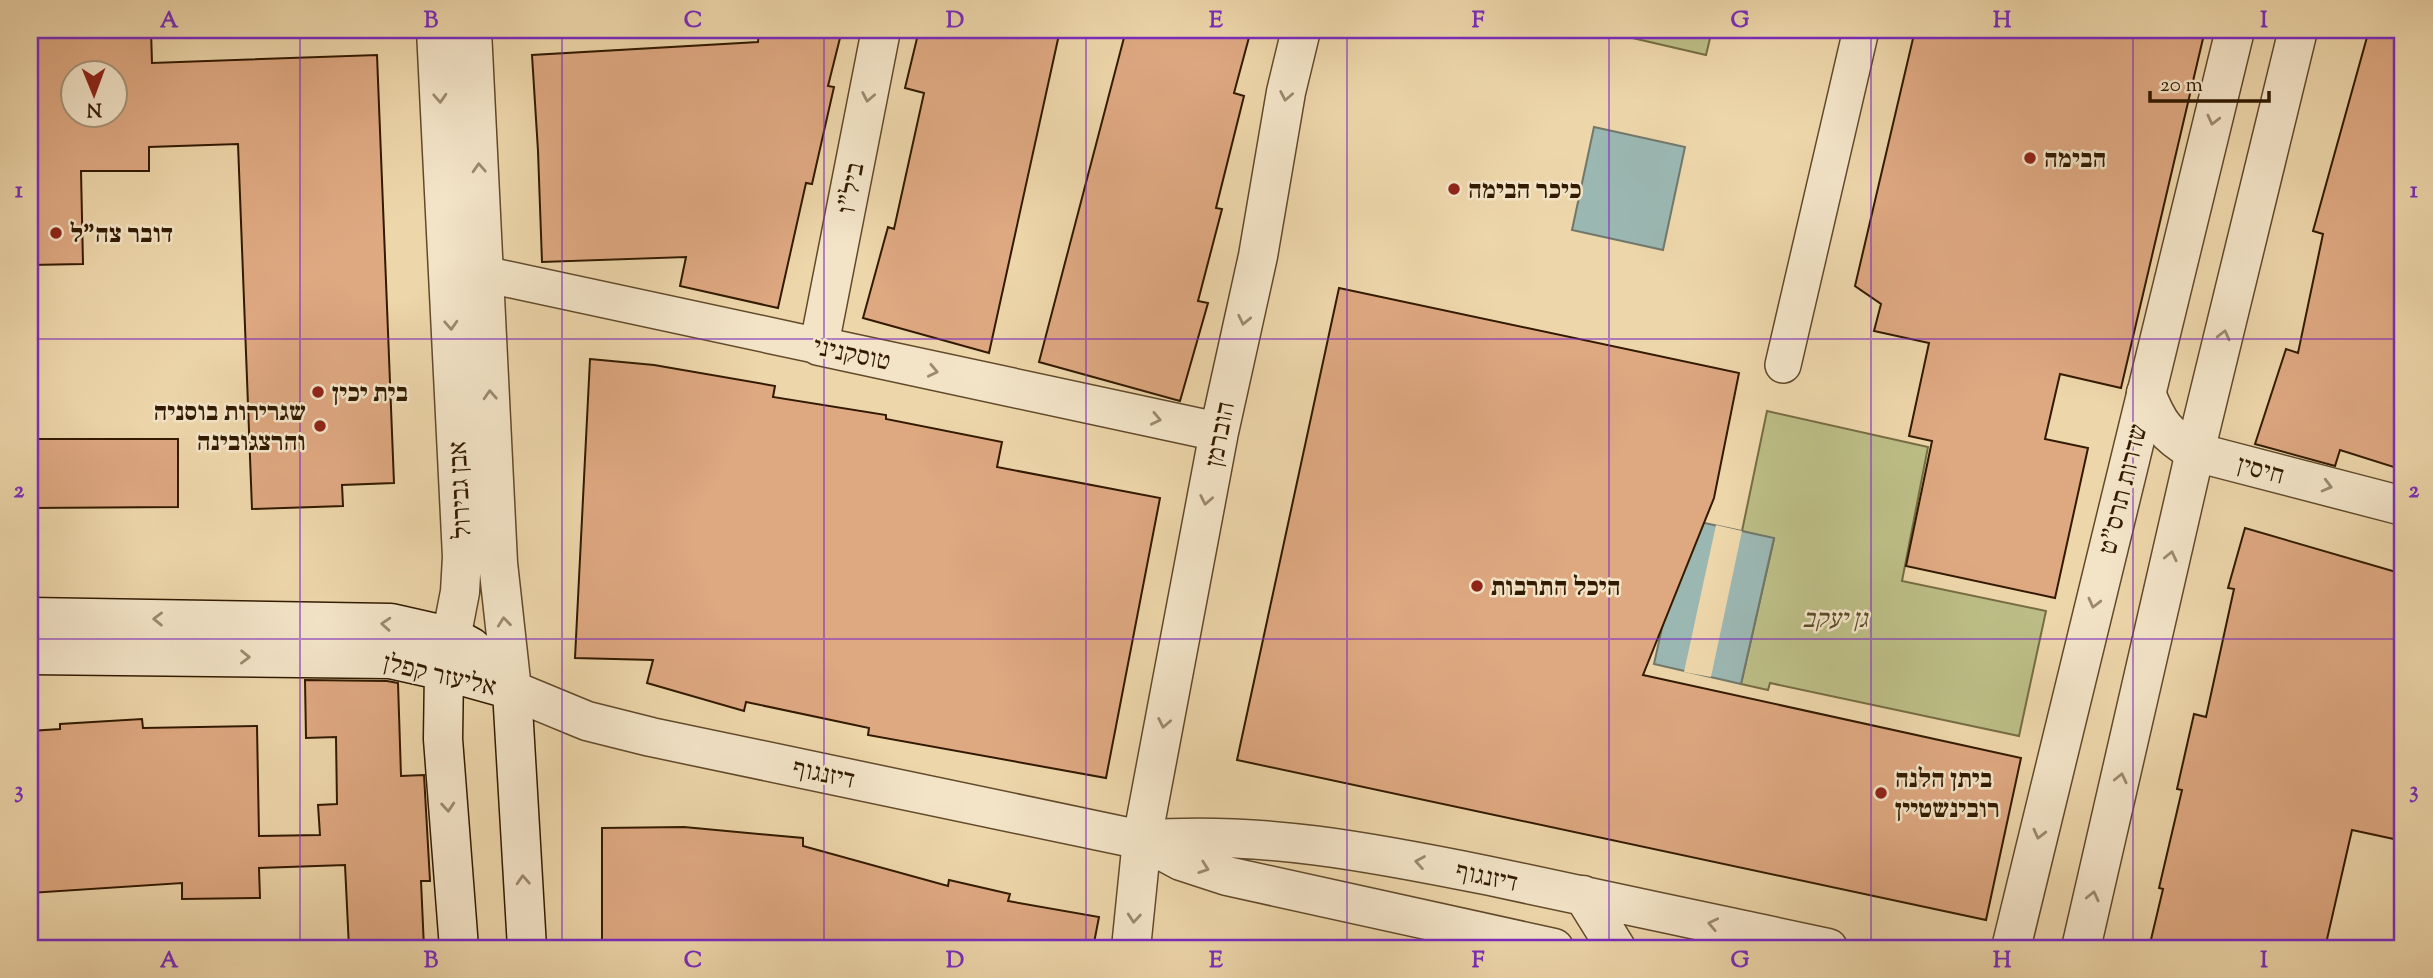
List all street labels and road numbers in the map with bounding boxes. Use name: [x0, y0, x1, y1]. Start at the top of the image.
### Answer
street label: ביל"ו: [829, 160, 876, 217]
street label: טוסקניני: [809, 329, 894, 382]
street label: הוברמן: [1197, 399, 1246, 470]
street label: שדרות תרס"ט: [2090, 421, 2158, 559]
street label: אבן גבירול: [440, 440, 483, 540]
street label: חיסין: [2233, 447, 2288, 495]
street label: אליעזר קפלן: [379, 645, 500, 707]
street label: דיזנגוף: [789, 751, 858, 800]
street label: דיזנגוף: [1452, 854, 1521, 903]

